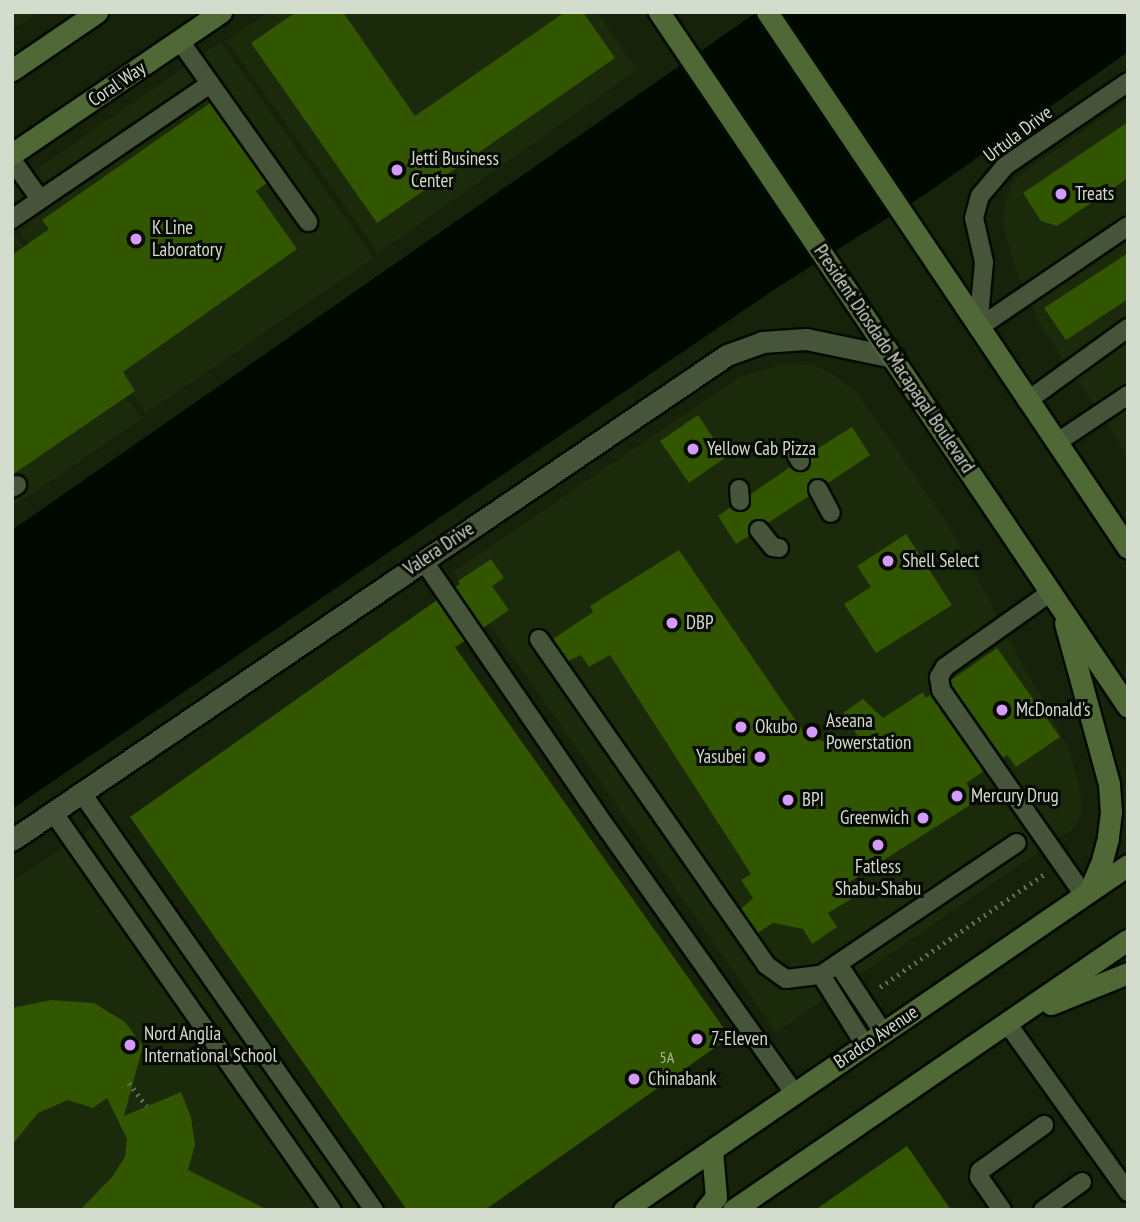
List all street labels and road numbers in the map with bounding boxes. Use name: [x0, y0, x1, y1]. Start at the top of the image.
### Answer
street label: Coral Way: [84, 57, 150, 111]
street label: Urtula Drive: [979, 101, 1057, 167]
street label: President Diosdado Macapagal Boulevard: [809, 241, 979, 477]
street label: Valera Drive: [400, 517, 478, 581]
street label: Bradco Avenue: [830, 1001, 922, 1073]

